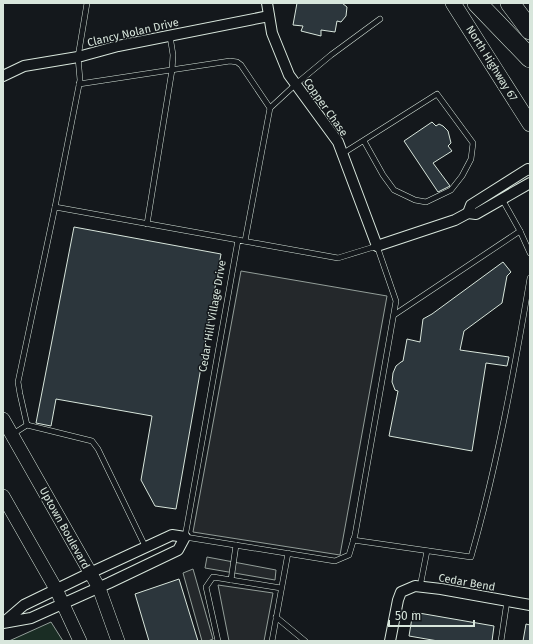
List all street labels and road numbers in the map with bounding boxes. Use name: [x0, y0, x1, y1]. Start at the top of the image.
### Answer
street label: Clancy Nolan Drive: [86, 16, 180, 49]
street label: North Highway 67: [463, 23, 520, 104]
street label: Copper Chase: [301, 76, 350, 139]
street label: Cedar Hill Village Drive: [196, 259, 229, 373]
street label: Uptown Boulevard: [37, 485, 92, 571]
street label: Cedar Bend: [438, 571, 496, 594]

